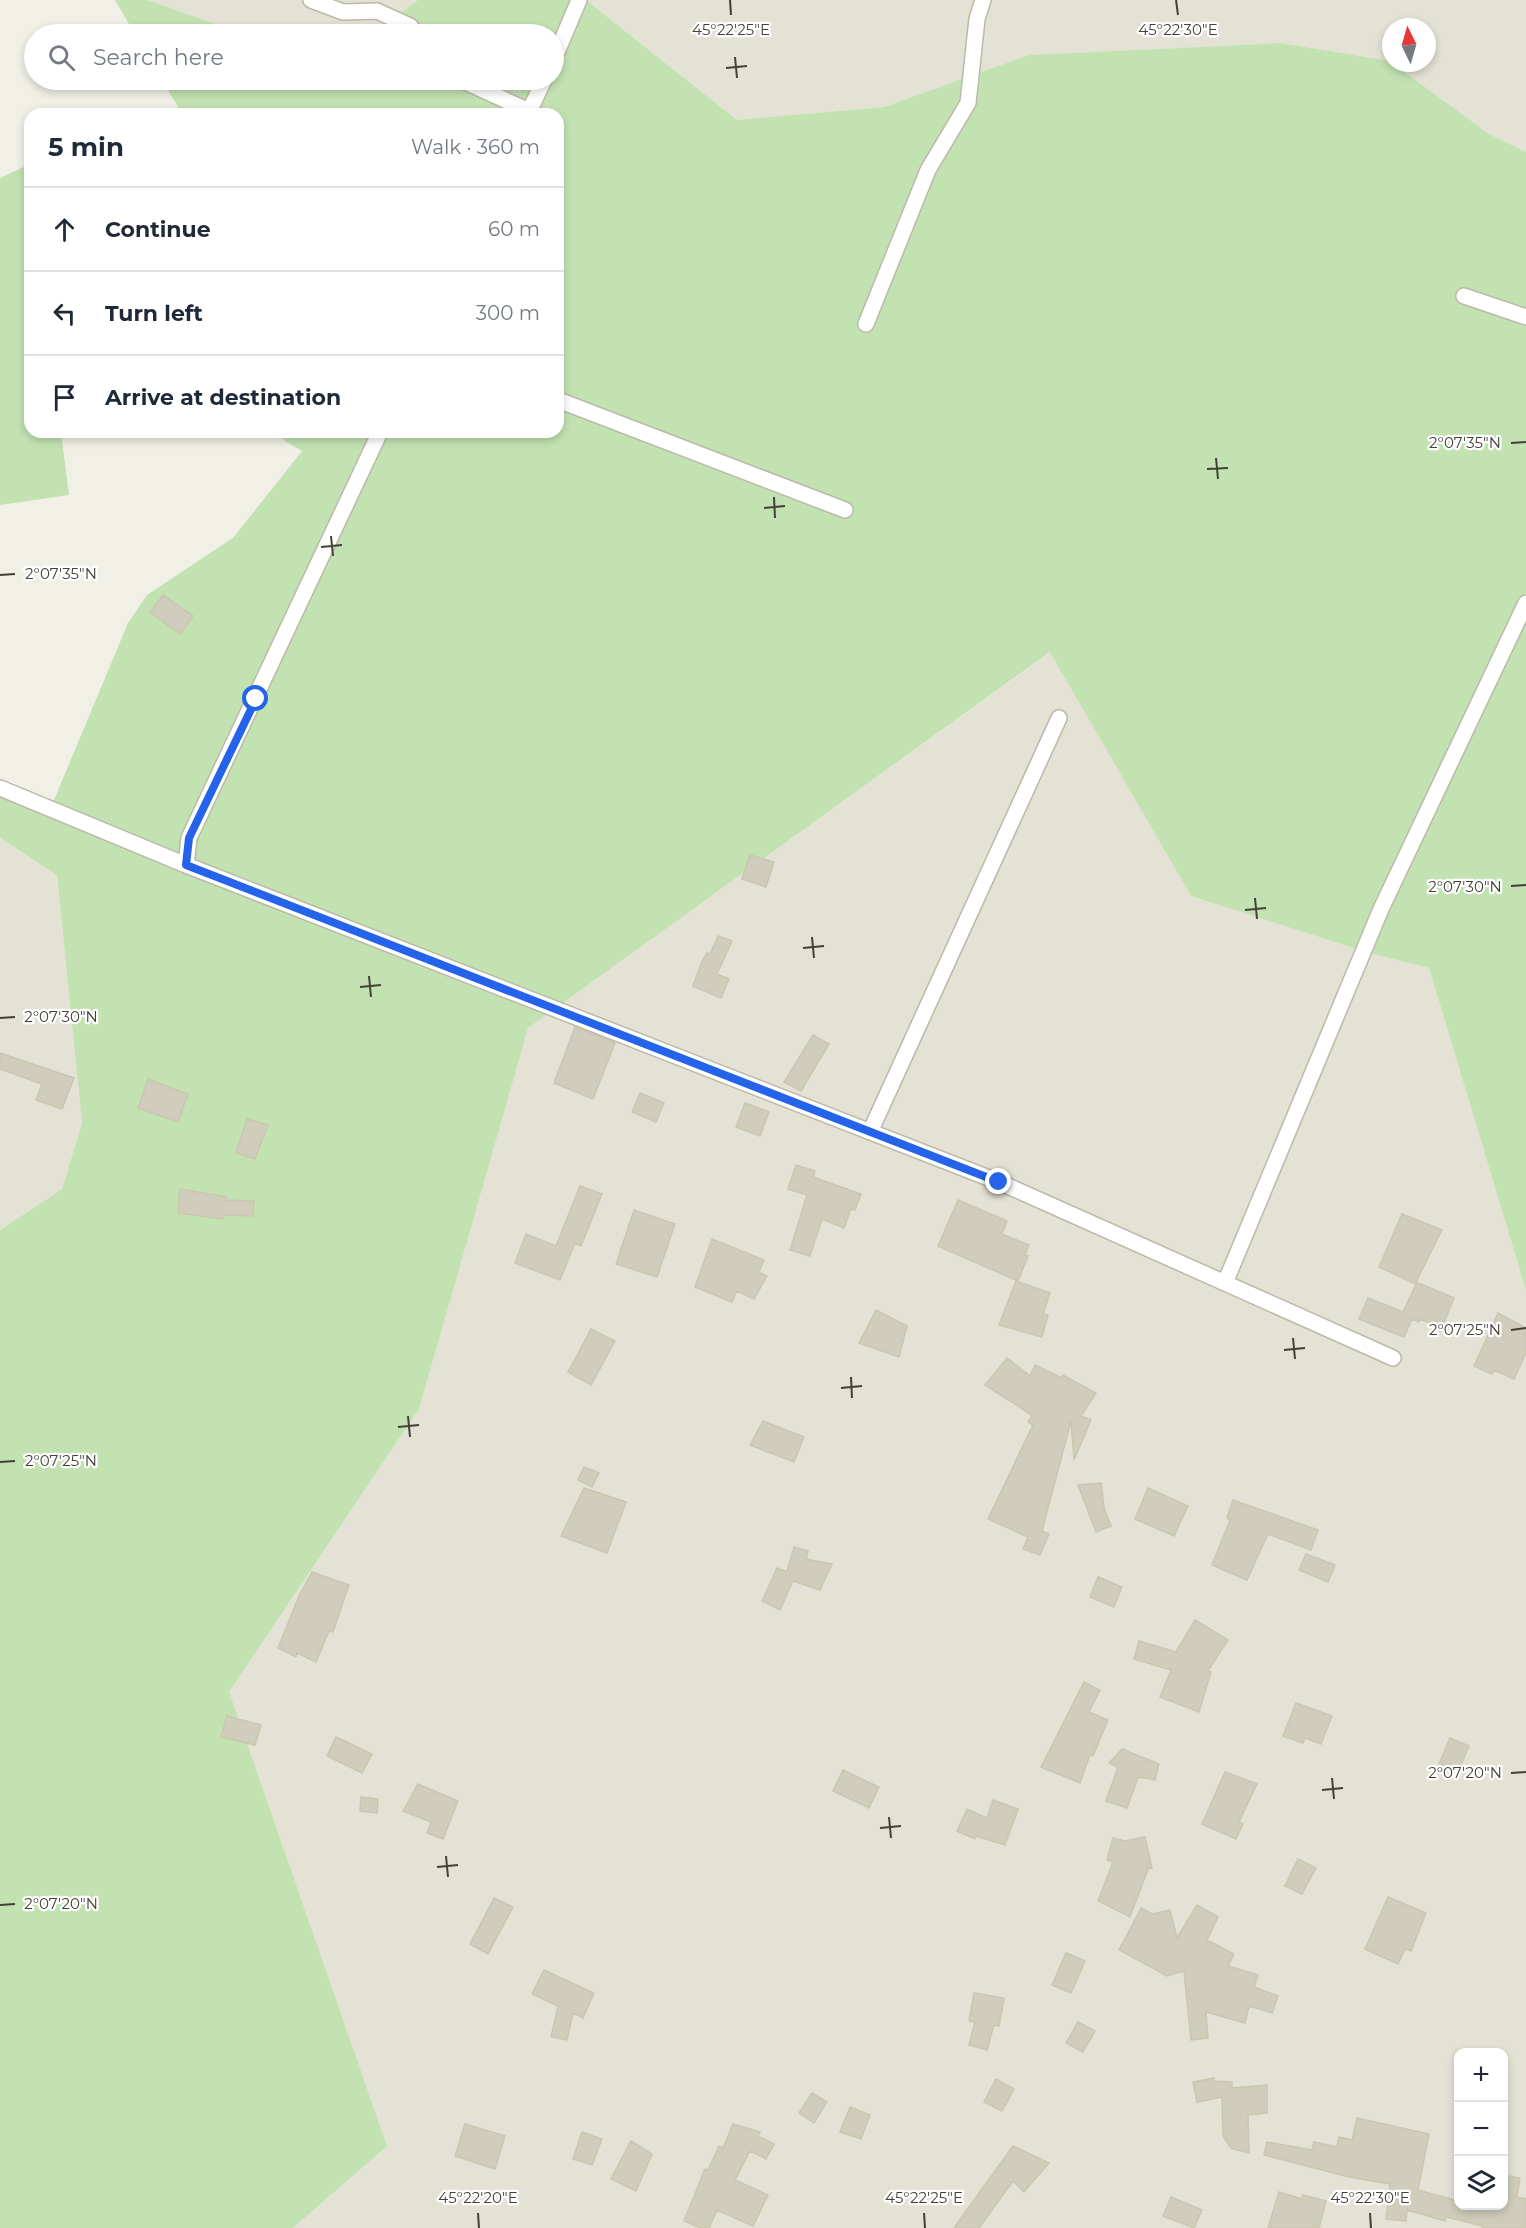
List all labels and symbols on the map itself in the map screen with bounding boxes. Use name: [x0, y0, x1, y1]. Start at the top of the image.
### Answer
north arrow: [1382, 18, 1436, 72]
text: 45°22'25"E: [692, 20, 770, 39]
text: 45°22'30"E: [1138, 20, 1218, 39]
text: 2°07'35"N: [1429, 433, 1501, 452]
text: 2°07'35"N: [25, 564, 97, 583]
route start: [242, 685, 268, 711]
text: 2°07'30"N: [1428, 877, 1502, 896]
text: 2°07'30"N: [24, 1007, 98, 1026]
route end: [985, 1168, 1011, 1194]
text: 2°07'25"N: [1429, 1320, 1501, 1339]
text: 2°07'25"N: [25, 1451, 97, 1470]
text: 2°07'20"N: [1428, 1763, 1502, 1782]
text: 2°07'20"N: [24, 1894, 98, 1913]
text: 45°22'20"E: [438, 2188, 518, 2207]
text: 45°22'25"E: [885, 2188, 963, 2207]
text: 45°22'30"E: [1330, 2188, 1410, 2207]

